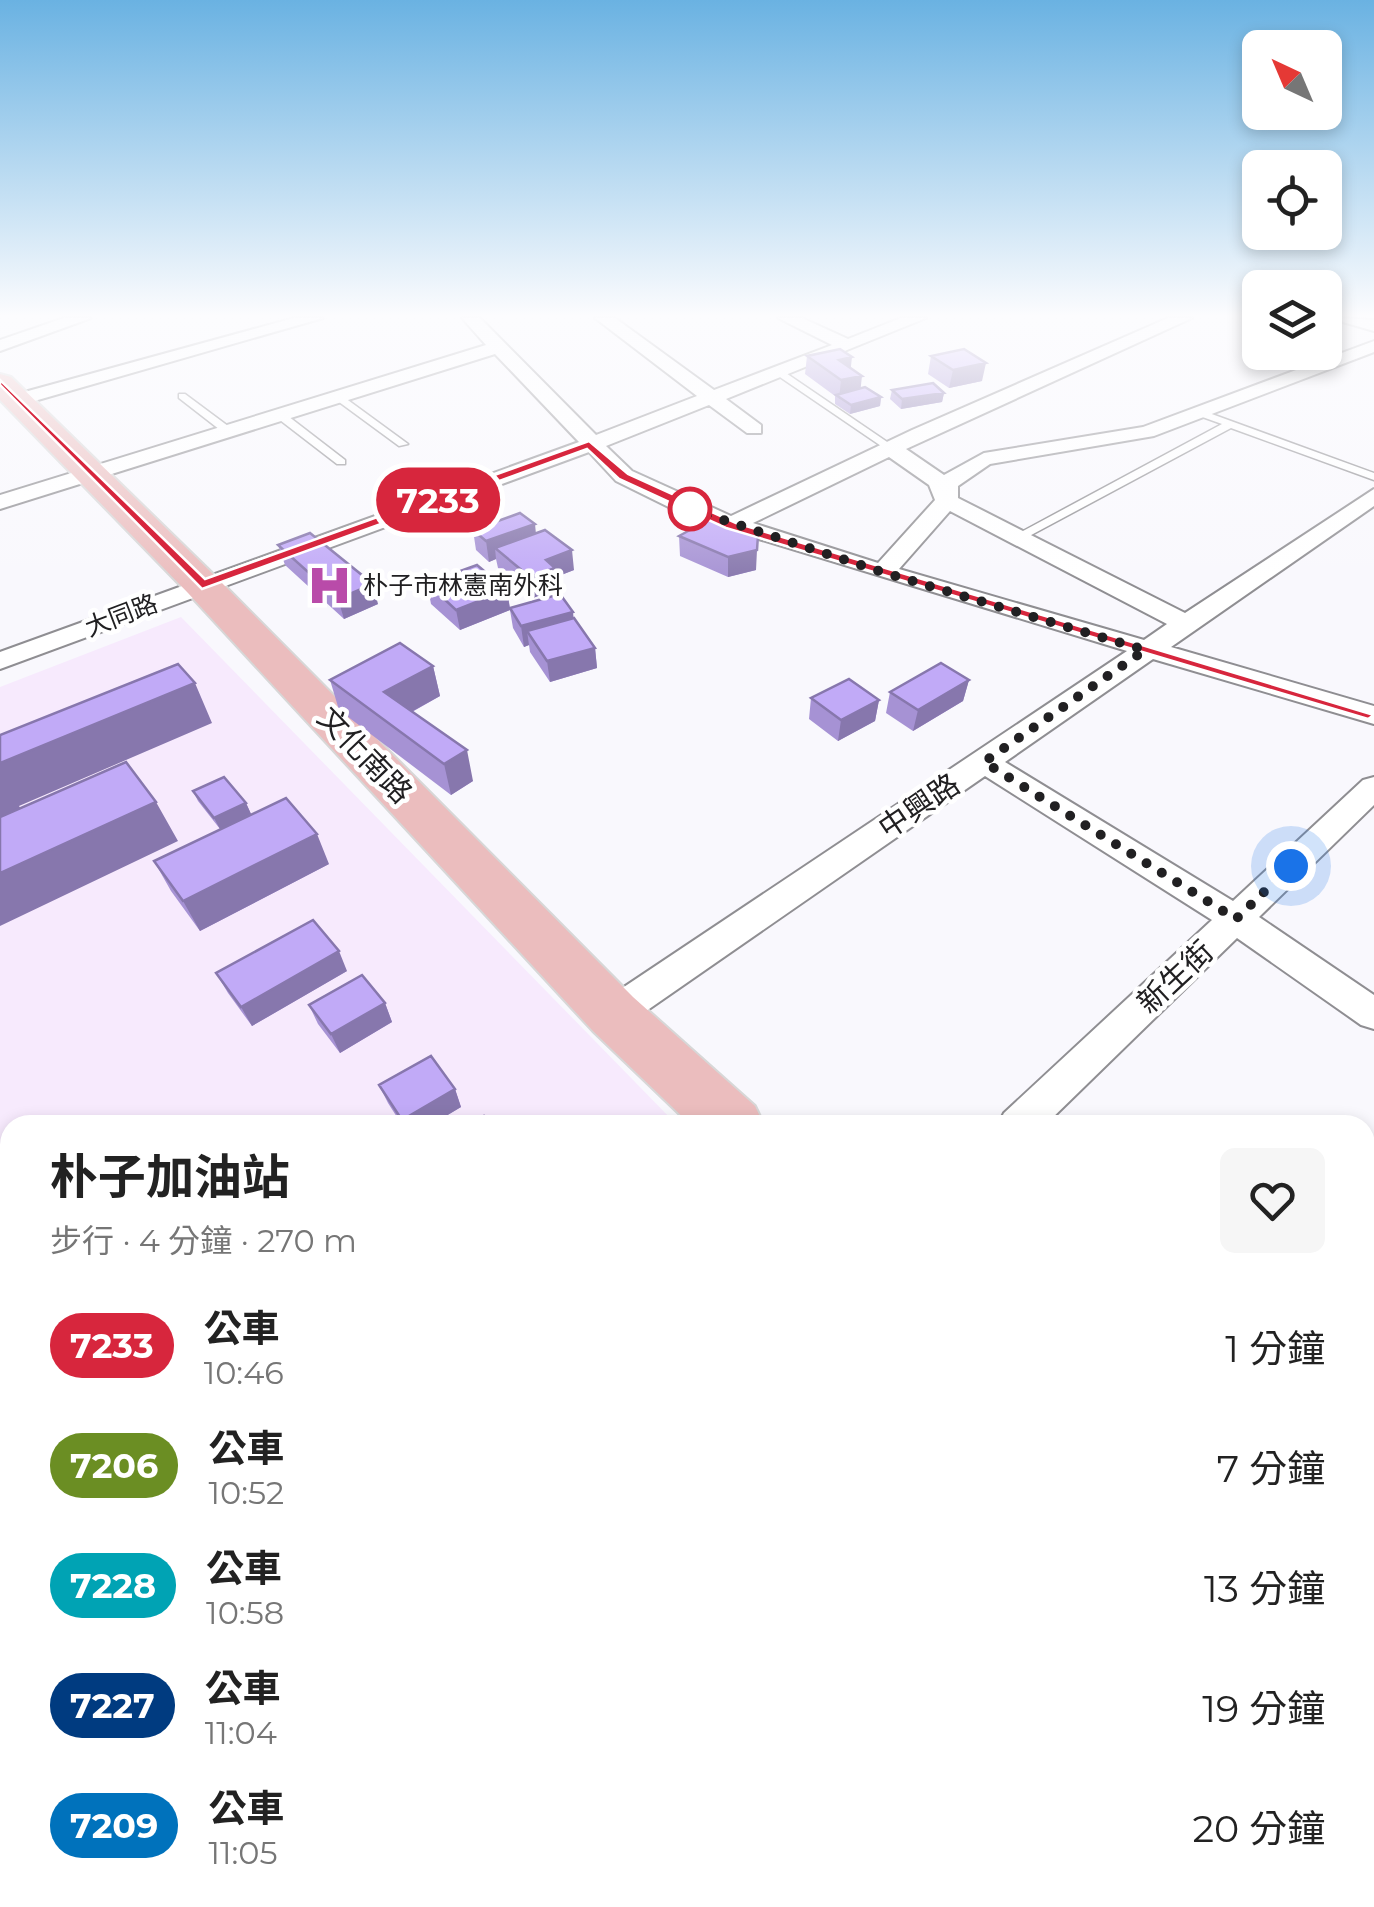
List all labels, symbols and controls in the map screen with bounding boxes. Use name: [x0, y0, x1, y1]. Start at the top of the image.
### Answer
north arrow: [1242, 30, 1342, 130]
map controls: [1242, 30, 1342, 370]
button: locate: [1242, 150, 1342, 250]
button: layers: [1242, 270, 1342, 370]
line badge: 7233: [368, 468, 508, 532]
text: 7233: [396, 479, 480, 522]
unlabelled marker: [669, 488, 711, 530]
hospital icon: 朴子市林憲南外科: [306, 561, 354, 609]
place label: 朴子市林憲南外科: [363, 570, 563, 600]
street label: 大同路: [81, 588, 161, 642]
street label: 文化南路: [310, 699, 420, 811]
street label: 中興路: [871, 765, 967, 847]
your location: [1266, 841, 1316, 891]
street label: 新生街: [1129, 933, 1221, 1021]
text: 朴子加油站: [50, 1148, 290, 1206]
button: heart: [1220, 1148, 1325, 1253]
text: 步行 · 4 分鐘 · 270 m: [50, 1221, 357, 1260]
text: 公車: [204, 1305, 280, 1352]
text: 7233: [70, 1324, 154, 1367]
text: 1 分鐘: [1225, 1325, 1325, 1372]
text: 10:46: [204, 1353, 284, 1392]
text: 公車: [208, 1425, 284, 1472]
text: 7206: [70, 1444, 158, 1487]
text: 7 分鐘: [1217, 1445, 1325, 1492]
text: 10:52: [208, 1473, 284, 1512]
text: 公車: [206, 1545, 282, 1592]
text: 7228: [70, 1564, 156, 1607]
text: 13 分鐘: [1204, 1565, 1325, 1612]
text: 10:58: [206, 1593, 284, 1632]
text: 公車: [205, 1665, 281, 1712]
text: 7227: [70, 1684, 155, 1727]
text: 19 分鐘: [1202, 1685, 1325, 1732]
text: 11:04: [205, 1713, 277, 1752]
text: 公車: [208, 1785, 284, 1832]
text: 7209: [70, 1804, 158, 1847]
text: 20 分鐘: [1192, 1805, 1325, 1852]
text: 11:05: [208, 1833, 278, 1872]

